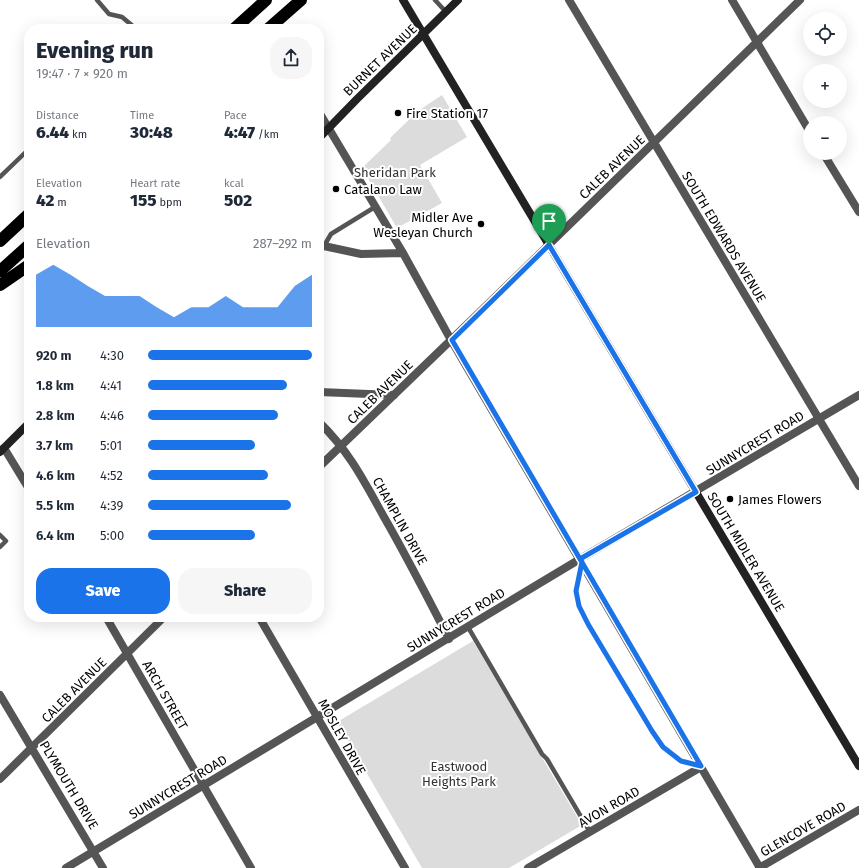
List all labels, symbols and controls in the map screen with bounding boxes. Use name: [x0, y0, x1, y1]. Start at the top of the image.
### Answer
map controls: [803, 12, 847, 160]
button: locate: [803, 12, 847, 56]
street label: BURNET AVENUE: [340, 21, 420, 99]
text: Evening run: [36, 37, 153, 64]
button: share: [270, 37, 312, 79]
button: +: [803, 64, 847, 108]
text: 19:47 · 7 × 920 m: [36, 66, 128, 81]
place label: Fire Station 17: [406, 106, 488, 121]
marker: Fire Station 17: [393, 108, 403, 118]
text: Distance: [36, 109, 79, 122]
text: Time: [130, 109, 154, 122]
text: Pace: [224, 109, 247, 122]
button: −: [803, 116, 847, 160]
text: 6.44: [36, 122, 69, 143]
text: 30:48: [130, 122, 173, 143]
text: 4:47: [224, 122, 255, 143]
text: km: [69, 128, 87, 141]
text: /km: [255, 128, 279, 141]
street label: CALEB AVENUE: [576, 132, 648, 202]
park label: Sheridan Park: [354, 165, 436, 180]
street label: SOUTH EDWARDS AVENUE: [679, 169, 769, 305]
text: Elevation: [36, 177, 82, 190]
text: Heart rate: [130, 177, 180, 190]
text: kcal: [224, 177, 244, 190]
place label: Catalano Law: [344, 182, 423, 197]
marker: Catalano Law: [331, 184, 341, 194]
text: 42: [36, 190, 54, 211]
text: 155: [130, 190, 157, 211]
text: 502: [224, 190, 252, 211]
text: m: [54, 196, 67, 209]
text: bpm: [157, 196, 182, 209]
pin: [532, 204, 566, 245]
place label: Midler Ave Wesleyan Church: [373, 210, 473, 240]
icon: arrive: [538, 210, 560, 232]
marker: Midler Ave Wesleyan Church: [476, 219, 486, 229]
text: Elevation: [36, 236, 90, 251]
text: 287–292 m: [253, 236, 312, 251]
text: 920 m: [36, 348, 71, 363]
text: 4:30: [100, 348, 124, 363]
street label: CALEB AVENUE: [344, 357, 416, 427]
text: 1.8 km: [36, 378, 74, 393]
text: 4:41: [100, 378, 122, 393]
text: 2.8 km: [36, 408, 75, 423]
text: 4:46: [100, 408, 124, 423]
street label: SUNNYCREST ROAD: [703, 408, 807, 478]
text: 3.7 km: [36, 438, 73, 453]
text: 5:01: [100, 438, 122, 453]
text: 4.6 km: [36, 468, 75, 483]
text: 4:52: [100, 468, 123, 483]
street label: CHAMPLIN DRIVE: [370, 474, 430, 568]
street label: SOUTH MIDLER AVENUE: [704, 490, 788, 614]
place label: James Flowers: [738, 492, 822, 507]
marker: James Flowers: [725, 494, 735, 504]
text: 5.5 km: [36, 498, 74, 513]
text: 4:39: [100, 498, 123, 513]
text: 6.4 km: [36, 528, 75, 543]
text: 5:00: [100, 528, 124, 543]
button: Save: [36, 568, 170, 614]
button: Share: [178, 568, 312, 614]
street label: SUNNYCREST ROAD: [404, 585, 508, 655]
street label: CALEB AVENUE: [39, 654, 110, 725]
street label: ARCH STREET: [139, 658, 191, 732]
street label: MOSLEY DRIVE: [315, 697, 369, 778]
street label: PLYMOUTH DRIVE: [37, 738, 101, 832]
street label: SUNNYCREST ROAD: [126, 752, 230, 822]
park label: Eastwood Heights Park: [422, 759, 496, 789]
street label: AVON ROAD: [576, 783, 642, 831]
street label: GLENCOVE ROAD: [757, 798, 849, 860]

